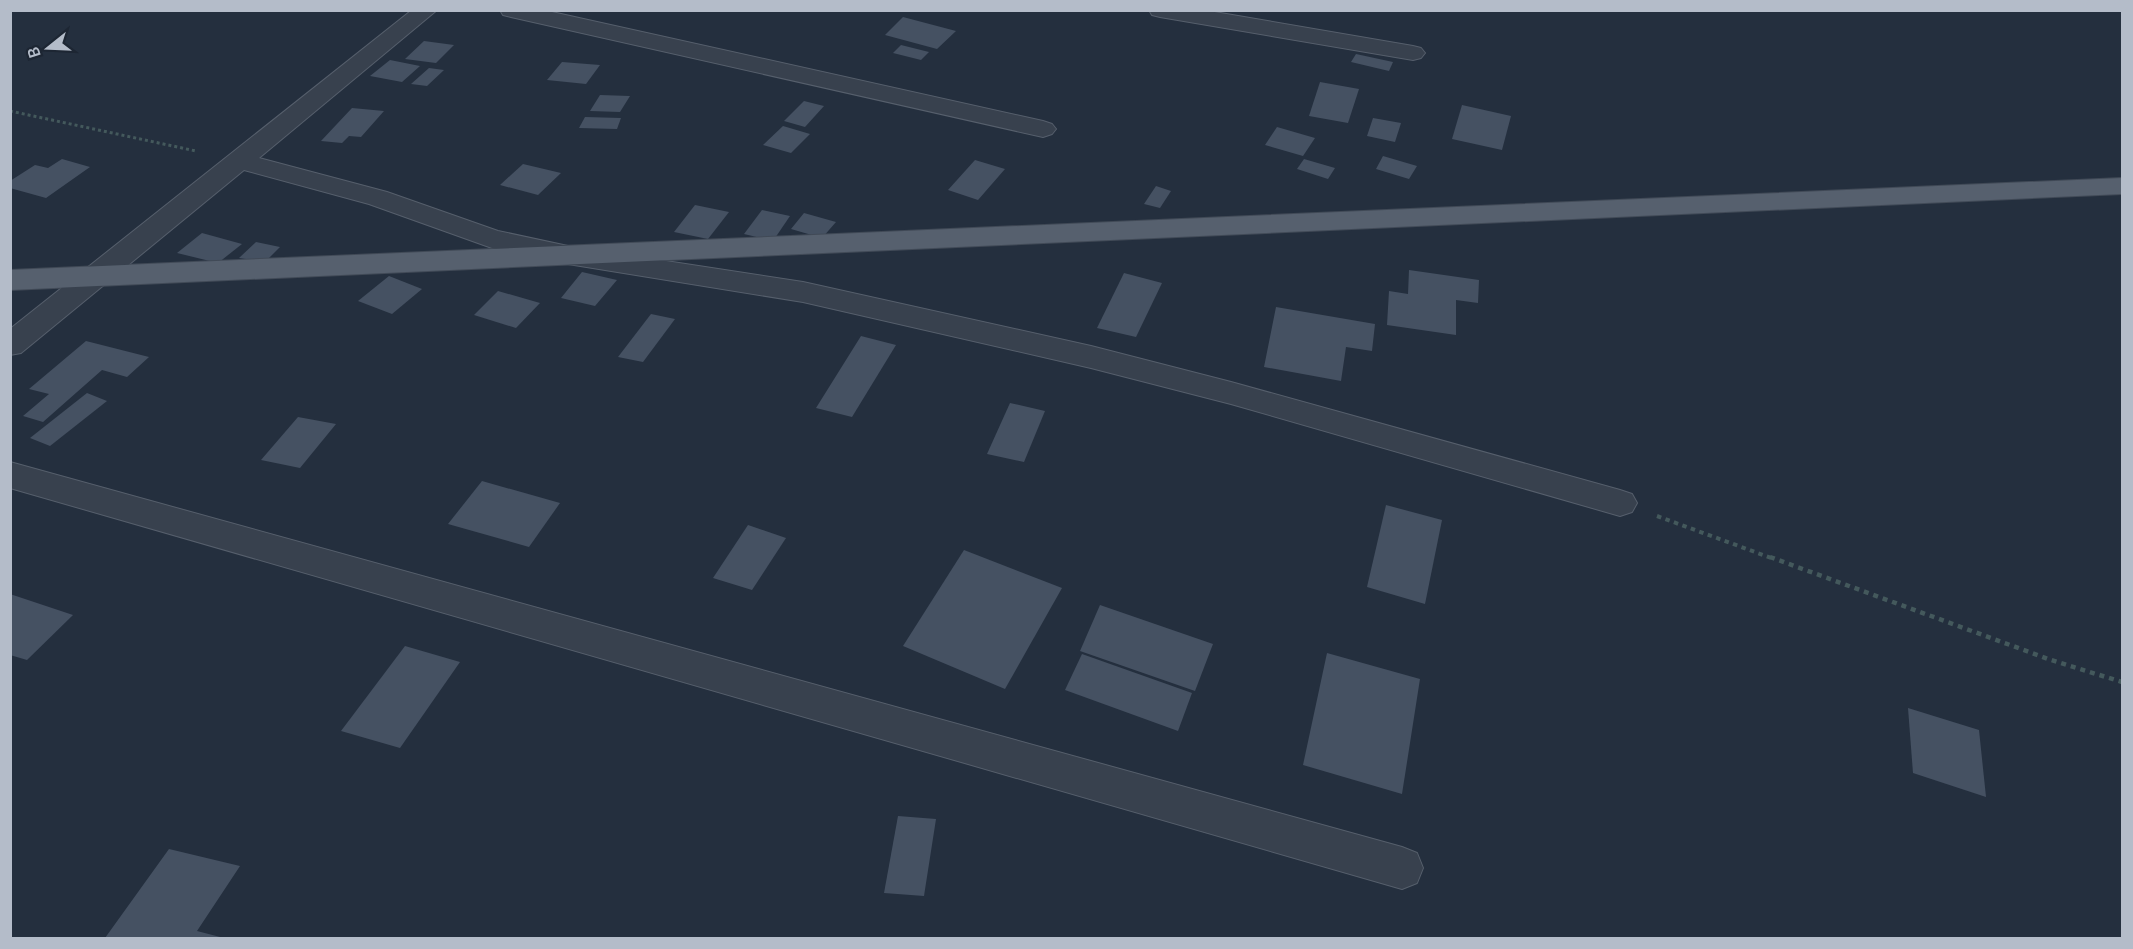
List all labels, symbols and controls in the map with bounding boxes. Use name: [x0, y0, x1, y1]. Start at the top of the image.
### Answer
north arrow: [18, 18, 78, 78]
text: B: [23, 45, 44, 61]

